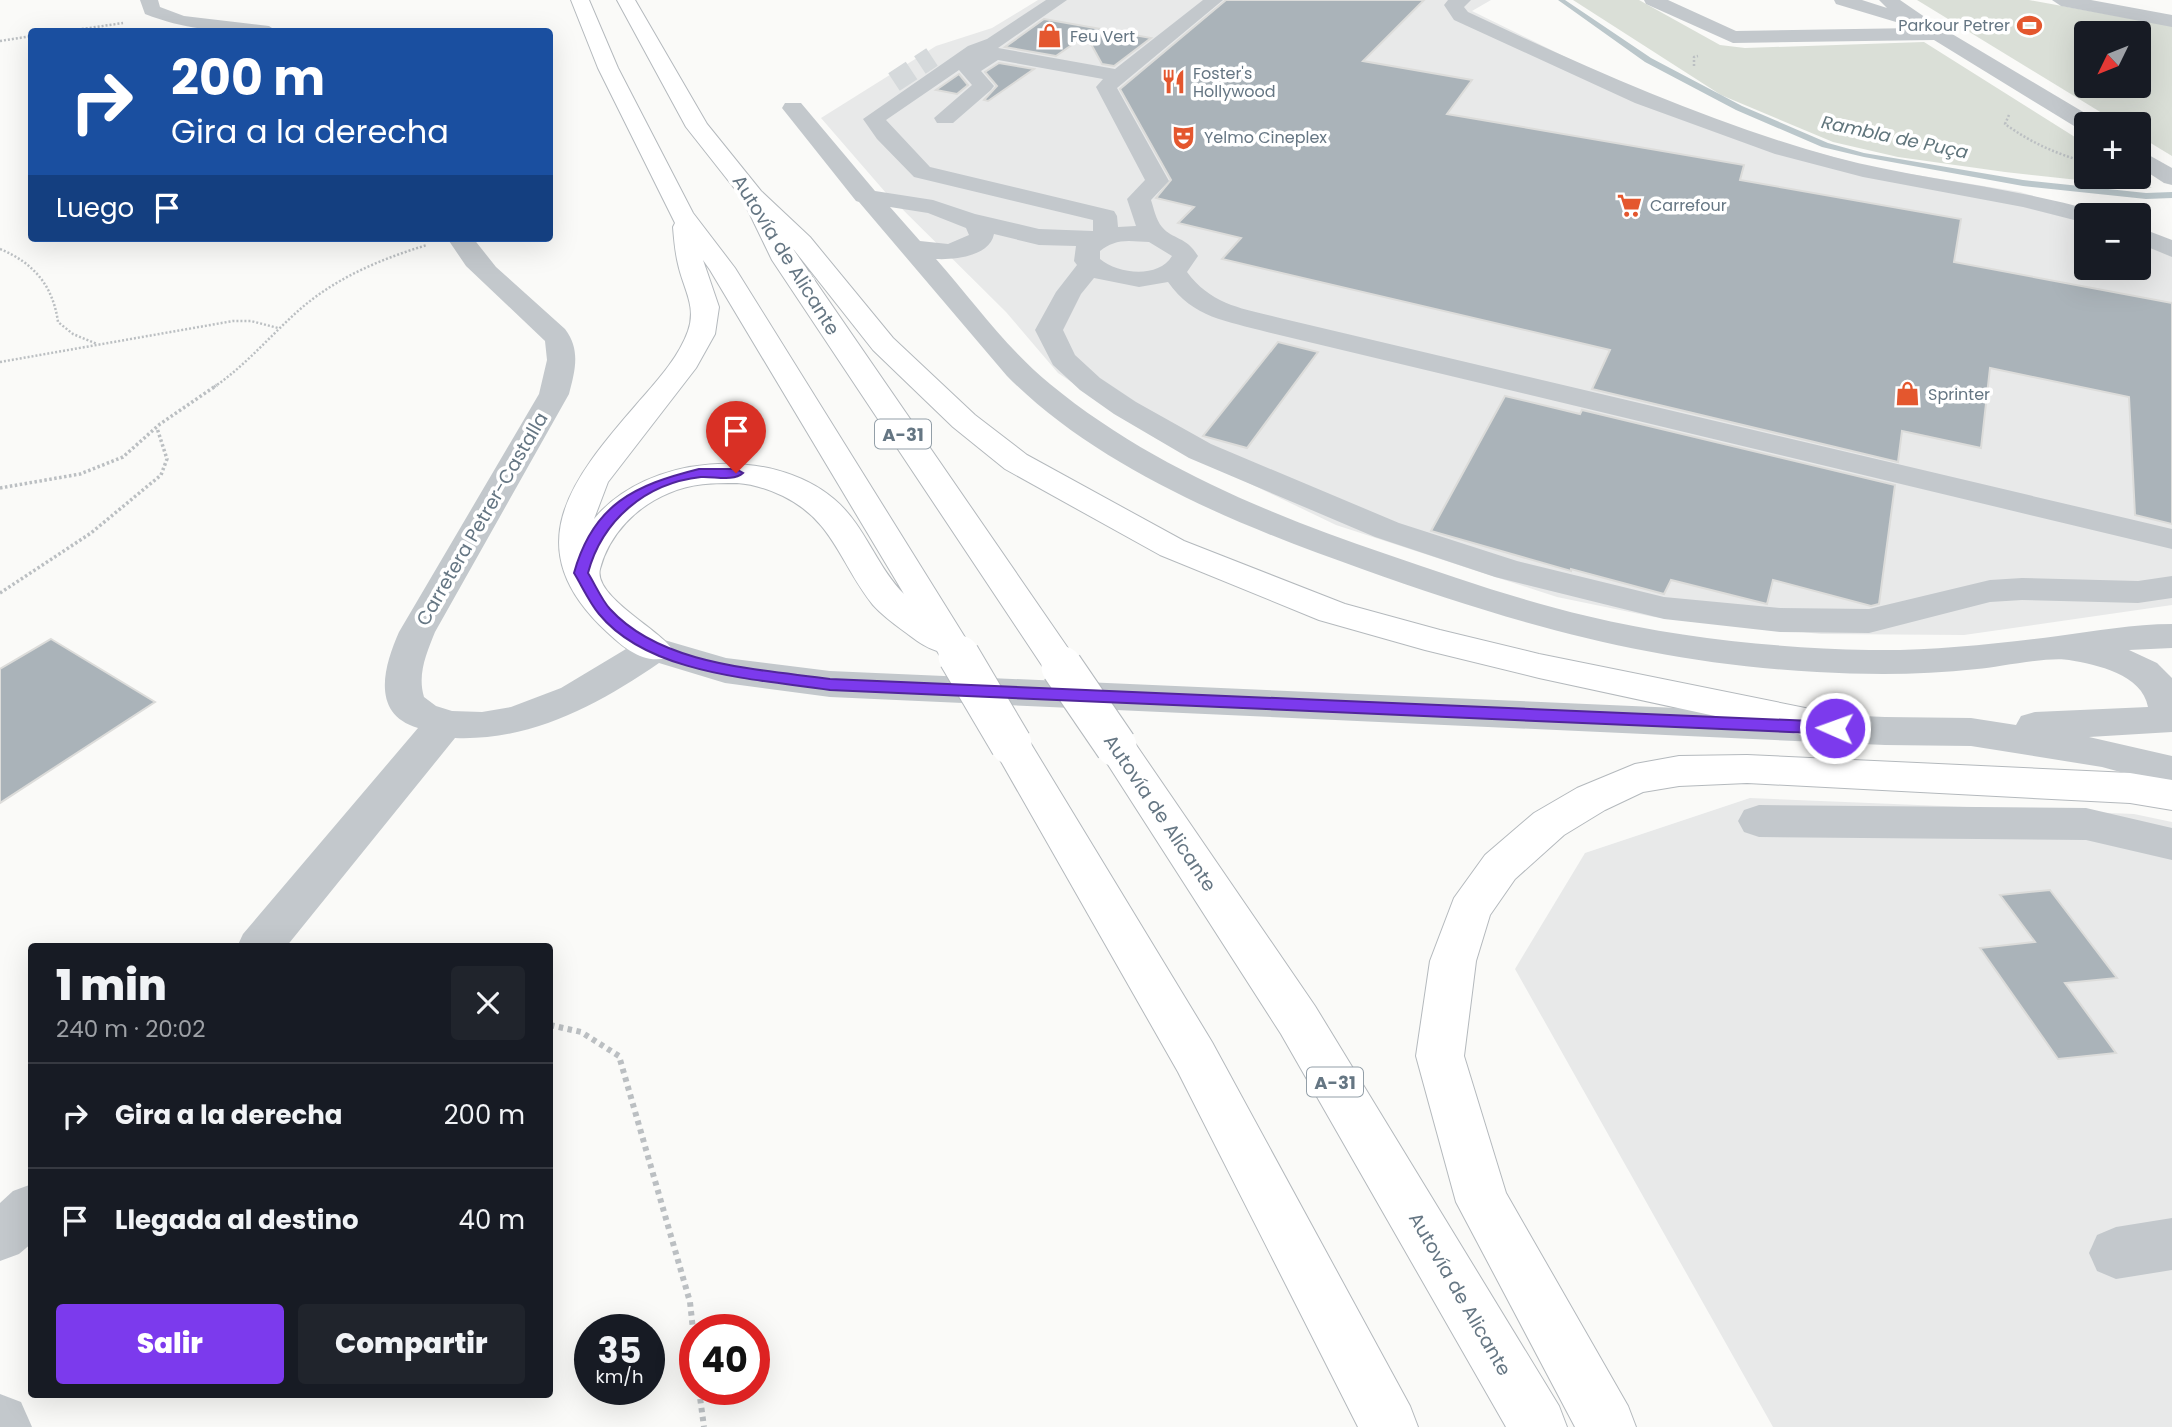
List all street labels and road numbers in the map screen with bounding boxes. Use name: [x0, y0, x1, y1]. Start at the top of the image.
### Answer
street label: Autovía de Alicante: [726, 170, 846, 340]
street label: Carretera Petrer-Castalla: [410, 407, 554, 631]
road number: A-31: [875, 420, 931, 448]
street label: Autovía de Alicante: [1097, 729, 1223, 897]
road number: A-31: [1307, 1068, 1363, 1097]
street label: Autovía de Alicante: [1402, 1207, 1518, 1381]

